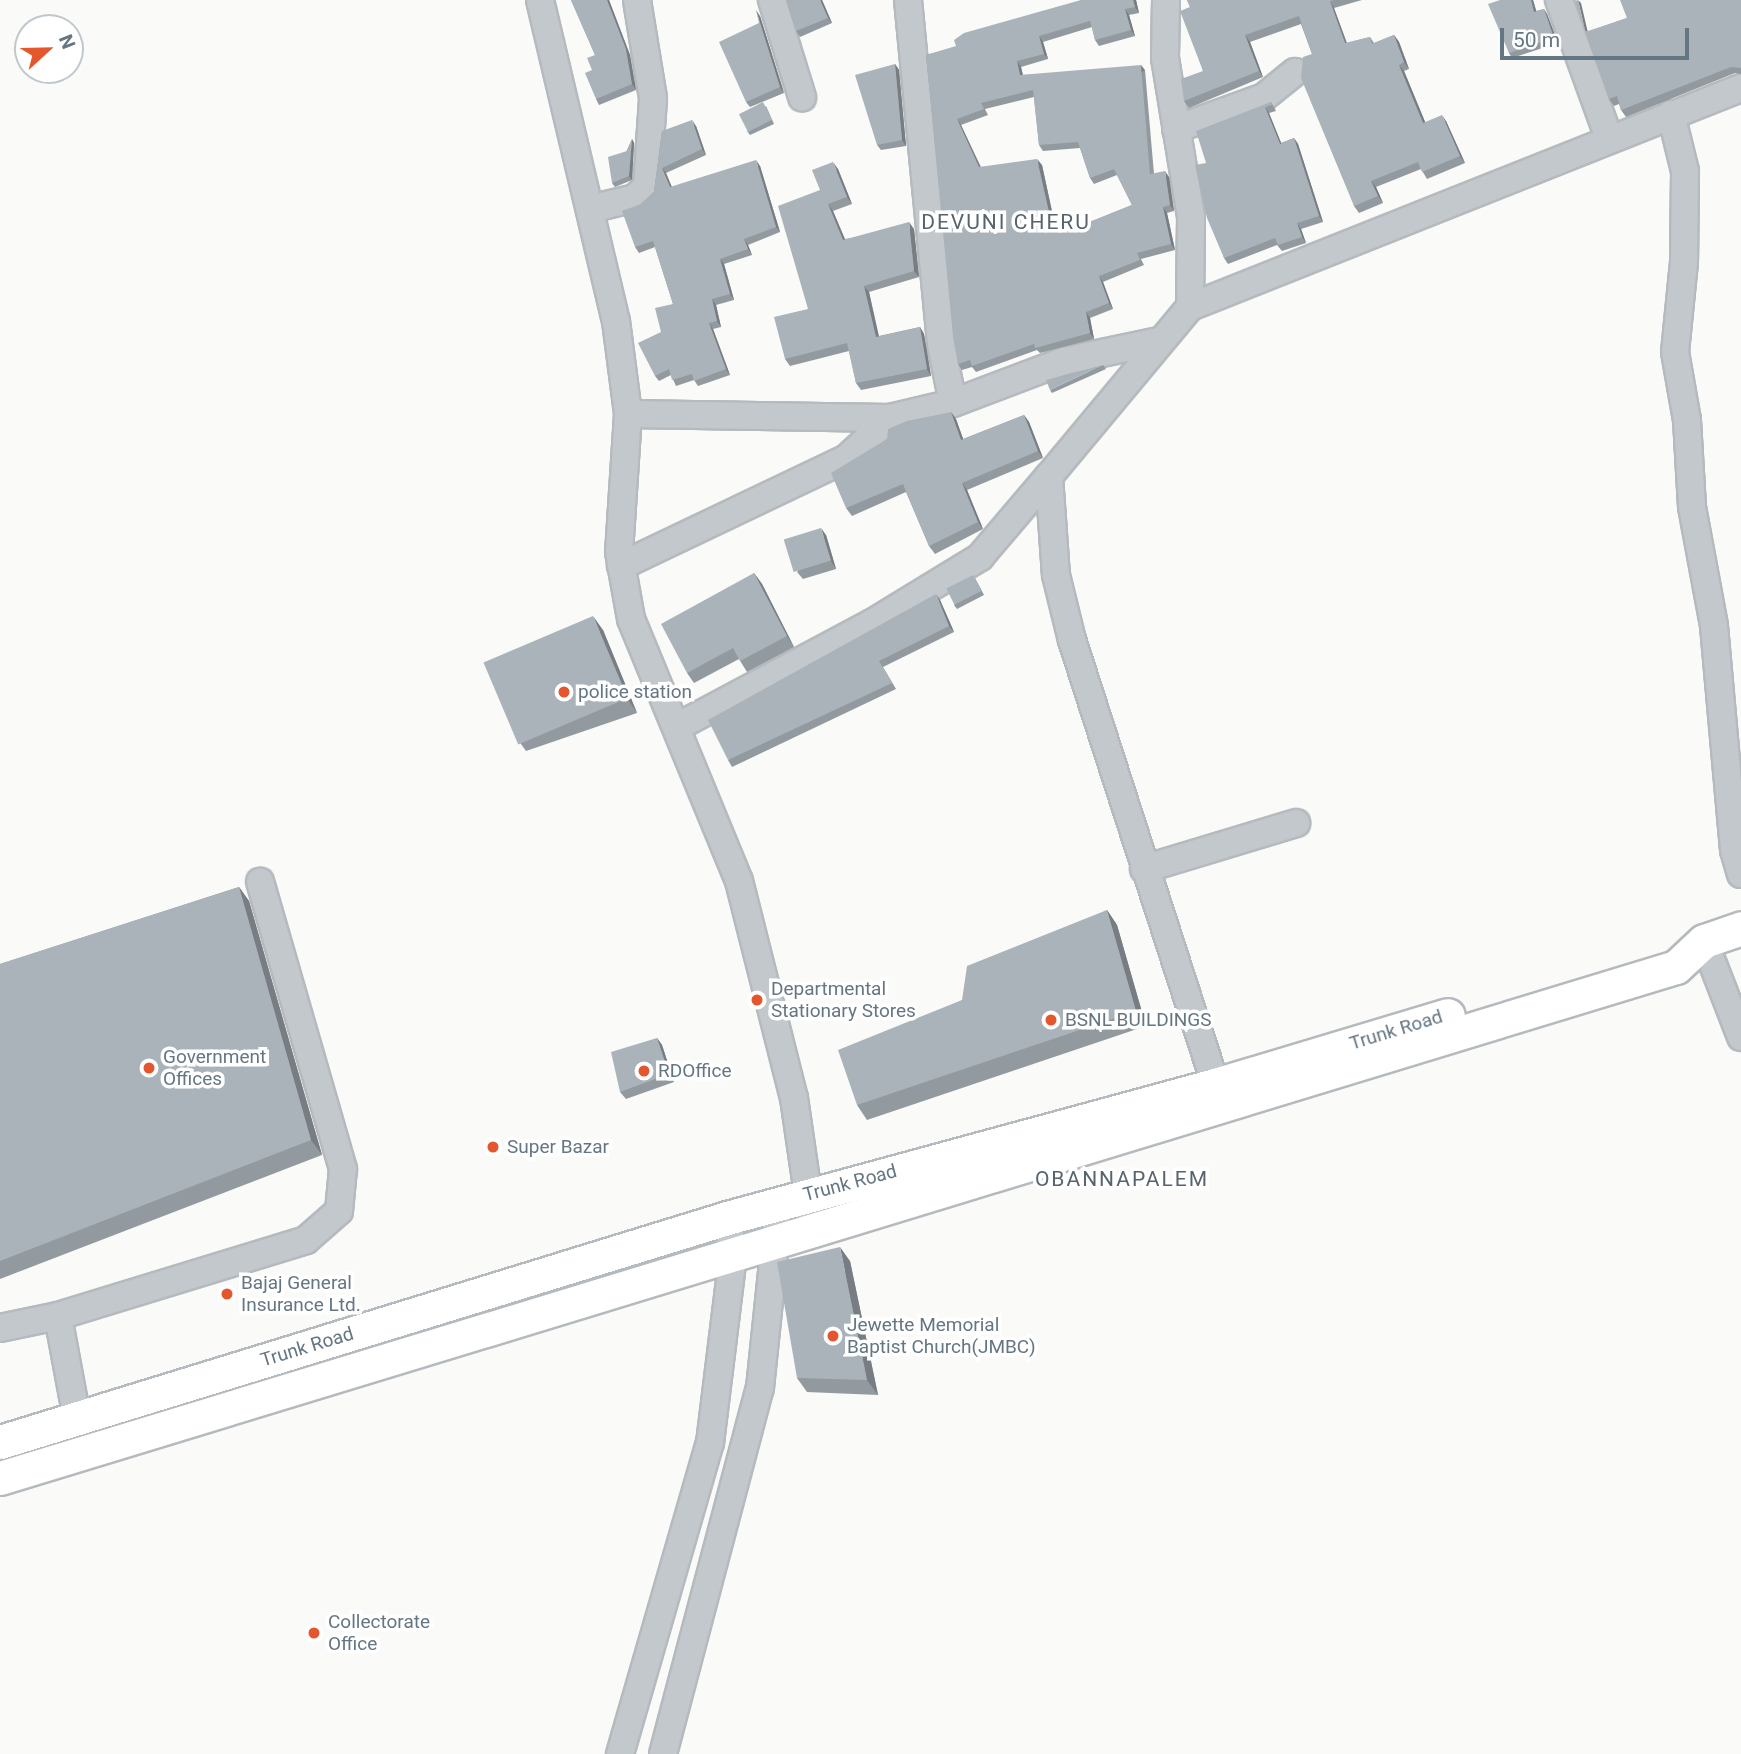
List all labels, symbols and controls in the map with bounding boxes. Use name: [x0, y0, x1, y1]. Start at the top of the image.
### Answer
north arrow: [14, 14, 84, 84]
scale bar: [1503, 14, 1692, 58]
text: 50 m: [1513, 28, 1560, 52]
text: N: [54, 31, 80, 52]
district label: DEVUNI CHERU: [923, 209, 1089, 235]
place label: police station: [578, 681, 692, 703]
marker: police station: [556, 684, 572, 700]
place label: Departmental Stationary Stores: [771, 978, 916, 1022]
marker: Departmental Stationary Stores: [749, 992, 765, 1008]
street label: Trunk Road: [1347, 1005, 1445, 1055]
place label: BSNL BUILDINGS: [1065, 1009, 1212, 1031]
marker: BSNL BUILDINGS: [1043, 1012, 1059, 1028]
place label: Government Offices: [163, 1046, 266, 1090]
marker: Government Offices: [141, 1060, 157, 1076]
place label: RDOffice: [658, 1060, 731, 1082]
marker: RDOffice: [636, 1063, 652, 1079]
place label: Super Bazar: [507, 1136, 609, 1158]
marker: Super Bazar: [485, 1139, 501, 1155]
street label: Trunk Road: [801, 1160, 899, 1206]
district label: OBANNAPALEM: [1036, 1166, 1208, 1192]
place label: Bajaj General Insurance Ltd.: [241, 1272, 361, 1316]
marker: Bajaj General Insurance Ltd.: [219, 1286, 235, 1302]
place label: Jewette Memorial Baptist Church(JMBC): [847, 1314, 1036, 1358]
street label: Trunk Road: [258, 1322, 356, 1372]
marker: Jewette Memorial Baptist Church(JMBC): [825, 1328, 841, 1344]
place label: Collectorate Office: [328, 1611, 430, 1655]
marker: Collectorate Office: [306, 1625, 322, 1641]

